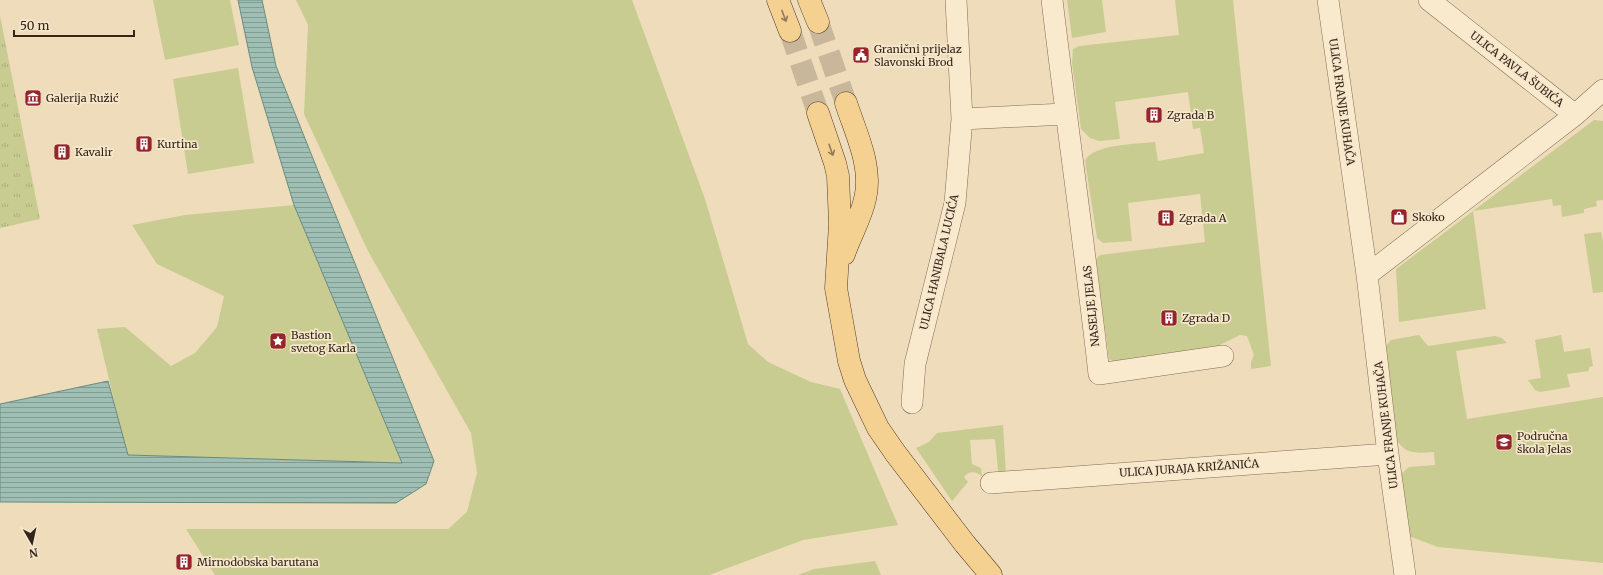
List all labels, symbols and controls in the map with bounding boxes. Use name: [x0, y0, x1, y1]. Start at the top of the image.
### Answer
one-way arrow: [780, 9, 788, 21]
scale bar: [14, 12, 134, 38]
text: 50 m: [20, 18, 49, 33]
street label: ULICA PAVLA ŠUBIĆA: [1467, 28, 1567, 110]
street label: ULICA FRANJE KUHAČA: [1326, 38, 1358, 167]
place label: Granični prijelaz Slavonski Brod: [874, 42, 962, 69]
public building icon: Granični prijelaz Slavonski Brod: [851, 45, 871, 65]
museum icon: Galerija Ružić: [23, 88, 43, 108]
place label: Galerija Ružić: [46, 91, 119, 105]
building icon: Zgrada B: [1144, 105, 1164, 125]
place label: Zgrada B: [1167, 108, 1215, 122]
building icon: Kurtina: [134, 134, 154, 154]
place label: Kurtina: [157, 137, 198, 151]
building icon: Kavalir: [52, 142, 72, 162]
one-way arrow: [828, 143, 835, 156]
place label: Kavalir: [75, 145, 113, 159]
street label: ULICA HANIBALA LUCIĆA: [917, 193, 961, 331]
shop icon: Skoko: [1389, 207, 1409, 227]
building icon: Zgrada A: [1156, 208, 1176, 228]
place label: Skoko: [1412, 210, 1445, 224]
place label: Zgrada A: [1179, 211, 1227, 225]
street label: NASELJE JELAS: [1080, 264, 1102, 347]
building icon: Zgrada D: [1159, 308, 1179, 328]
place label: Zgrada D: [1182, 311, 1230, 325]
place label: Bastion svetog Karla: [291, 328, 356, 355]
place icon: Bastion svetog Karla: [268, 331, 288, 351]
street label: ULICA FRANJE KUHAČA: [1371, 360, 1401, 489]
place label: Područna škola Jelas: [1517, 429, 1571, 456]
school or university icon: Područna škola Jelas: [1494, 432, 1514, 452]
street label: ULICA JURAJA KRIŽANIĆA: [1119, 456, 1260, 480]
north arrow: [12, 523, 52, 563]
text: N: [28, 545, 39, 561]
building icon: Mirnodobska barutana: [174, 552, 194, 572]
place label: Mirnodobska barutana: [197, 555, 319, 569]

